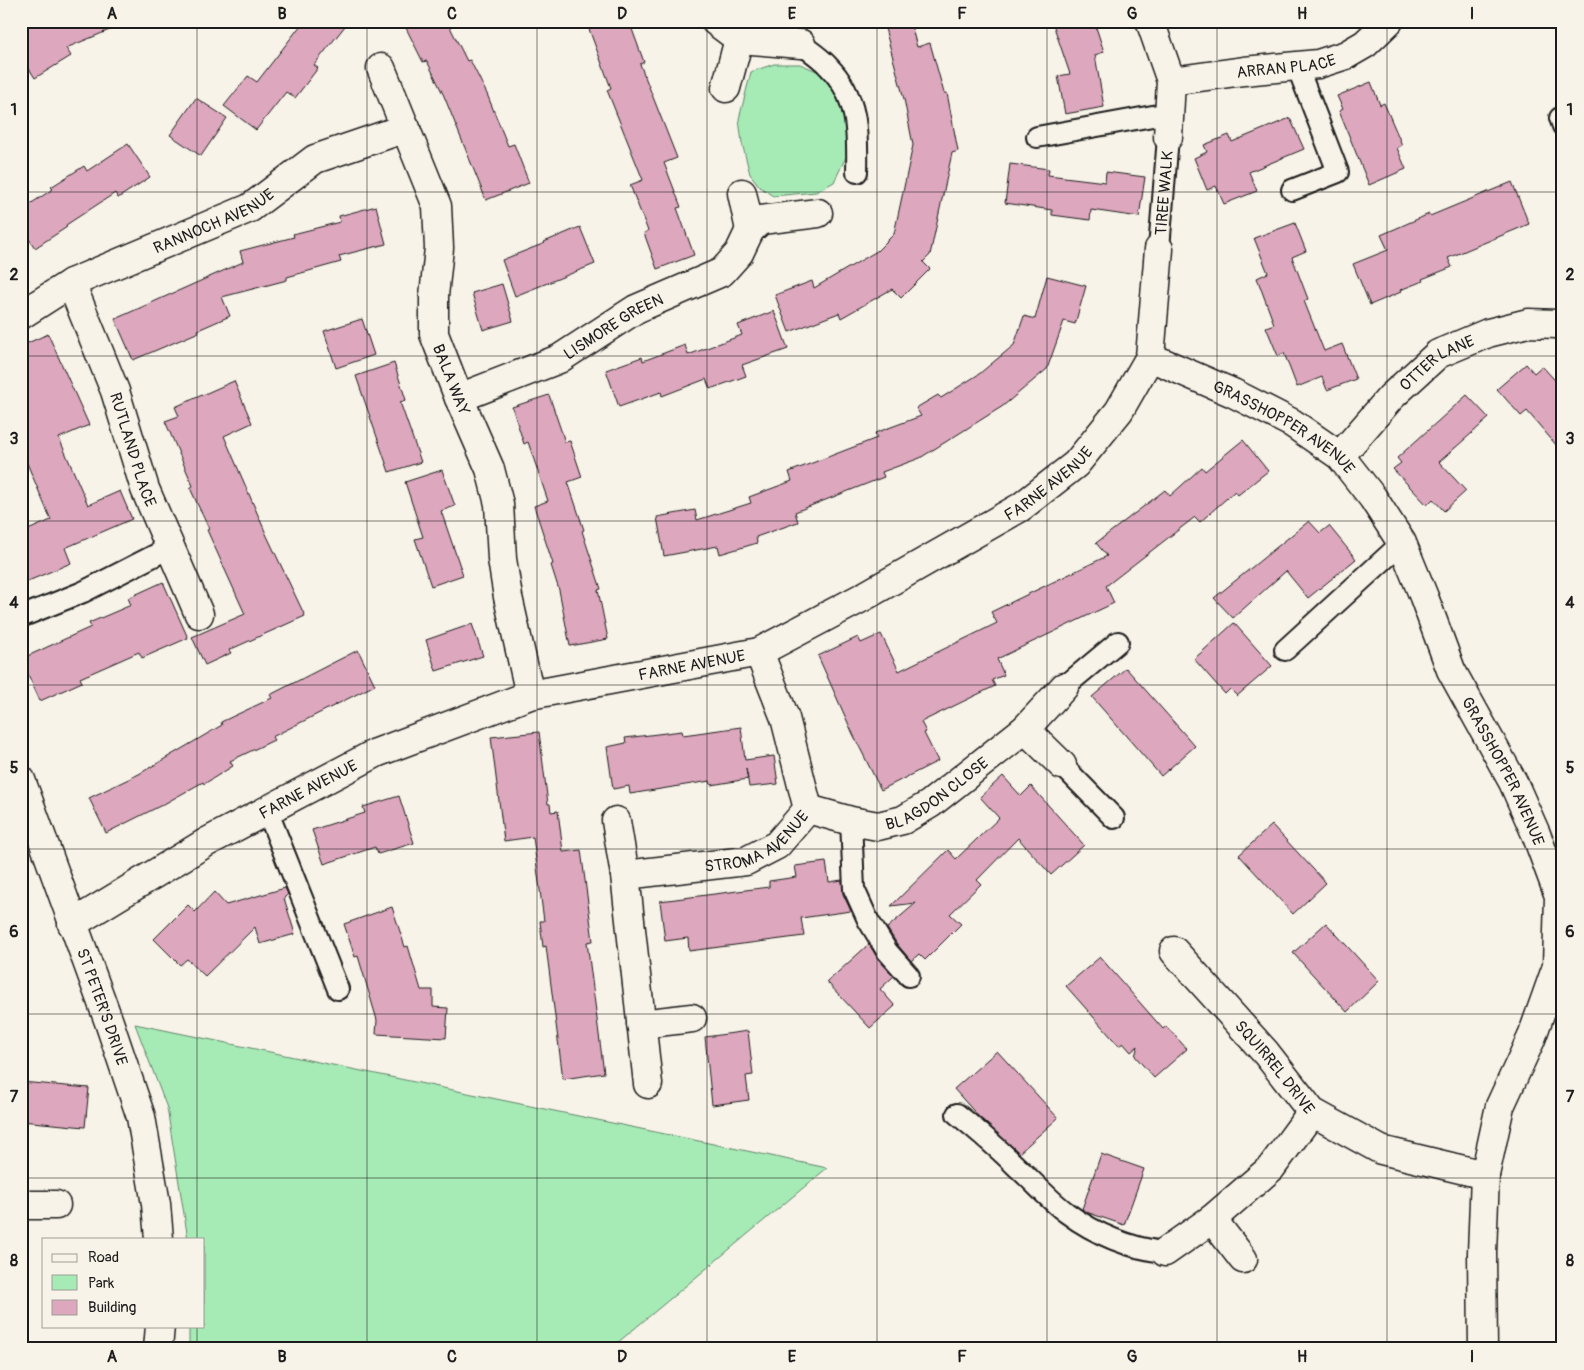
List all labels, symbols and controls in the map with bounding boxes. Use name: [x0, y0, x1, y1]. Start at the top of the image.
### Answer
text: A: [107, 4, 118, 24]
text: B: [277, 4, 287, 24]
text: C: [447, 4, 457, 24]
text: D: [617, 4, 627, 24]
text: E: [788, 4, 797, 24]
text: F: [957, 4, 967, 24]
text: G: [1127, 4, 1138, 24]
text: H: [1297, 4, 1307, 24]
text: I: [1470, 4, 1474, 24]
street label: ARRAN PLACE: [1235, 50, 1339, 83]
text: 1: [11, 100, 17, 120]
text: 1: [1567, 100, 1573, 120]
street label: TIREE WALK: [1151, 150, 1178, 236]
street label: RANNOCH AVENUE: [151, 184, 278, 258]
text: 2: [10, 265, 19, 285]
text: 2: [1566, 265, 1575, 285]
street label: LISMORE GREEN: [560, 289, 667, 364]
street label: OTTER LANE: [1395, 331, 1477, 396]
street label: BALA WAY: [428, 341, 474, 418]
street label: GRASSHOPPER AVENUE: [1210, 377, 1359, 478]
street label: RUTLAND PLACE: [105, 390, 161, 510]
text: 3: [10, 429, 19, 449]
text: 3: [1566, 429, 1575, 449]
street label: FARNE AVENUE: [1001, 443, 1097, 526]
text: 4: [9, 593, 19, 613]
text: 4: [1565, 593, 1575, 613]
street label: FARNE AVENUE: [637, 646, 747, 685]
street label: GRASSHOPPER AVENUE: [1457, 694, 1548, 848]
street label: BLAGDON CLOSE: [883, 753, 993, 835]
street label: FARNE AVENUE: [256, 756, 361, 824]
text: 5: [10, 758, 19, 778]
text: 5: [1566, 758, 1575, 778]
street label: STROMA AVENUE: [703, 807, 813, 877]
text: 6: [9, 922, 19, 942]
text: 6: [1565, 922, 1575, 942]
street label: ST PETER'S DRIVE: [72, 946, 132, 1068]
street label: SQUIRREL DRIVE: [1230, 1017, 1319, 1118]
text: 7: [10, 1087, 19, 1107]
text: 7: [1566, 1087, 1575, 1107]
legend: [42, 1238, 205, 1328]
text: Road: [88, 1248, 119, 1267]
text: 8: [10, 1251, 18, 1271]
text: 8: [1566, 1251, 1574, 1271]
text: Park: [88, 1274, 115, 1293]
text: Building: [88, 1298, 136, 1317]
text: A: [107, 1347, 118, 1367]
text: B: [277, 1347, 287, 1367]
text: C: [447, 1347, 457, 1367]
text: D: [617, 1347, 627, 1367]
text: E: [788, 1347, 797, 1367]
text: F: [957, 1347, 967, 1367]
text: G: [1127, 1347, 1138, 1367]
text: H: [1297, 1347, 1307, 1367]
text: I: [1470, 1347, 1474, 1367]

